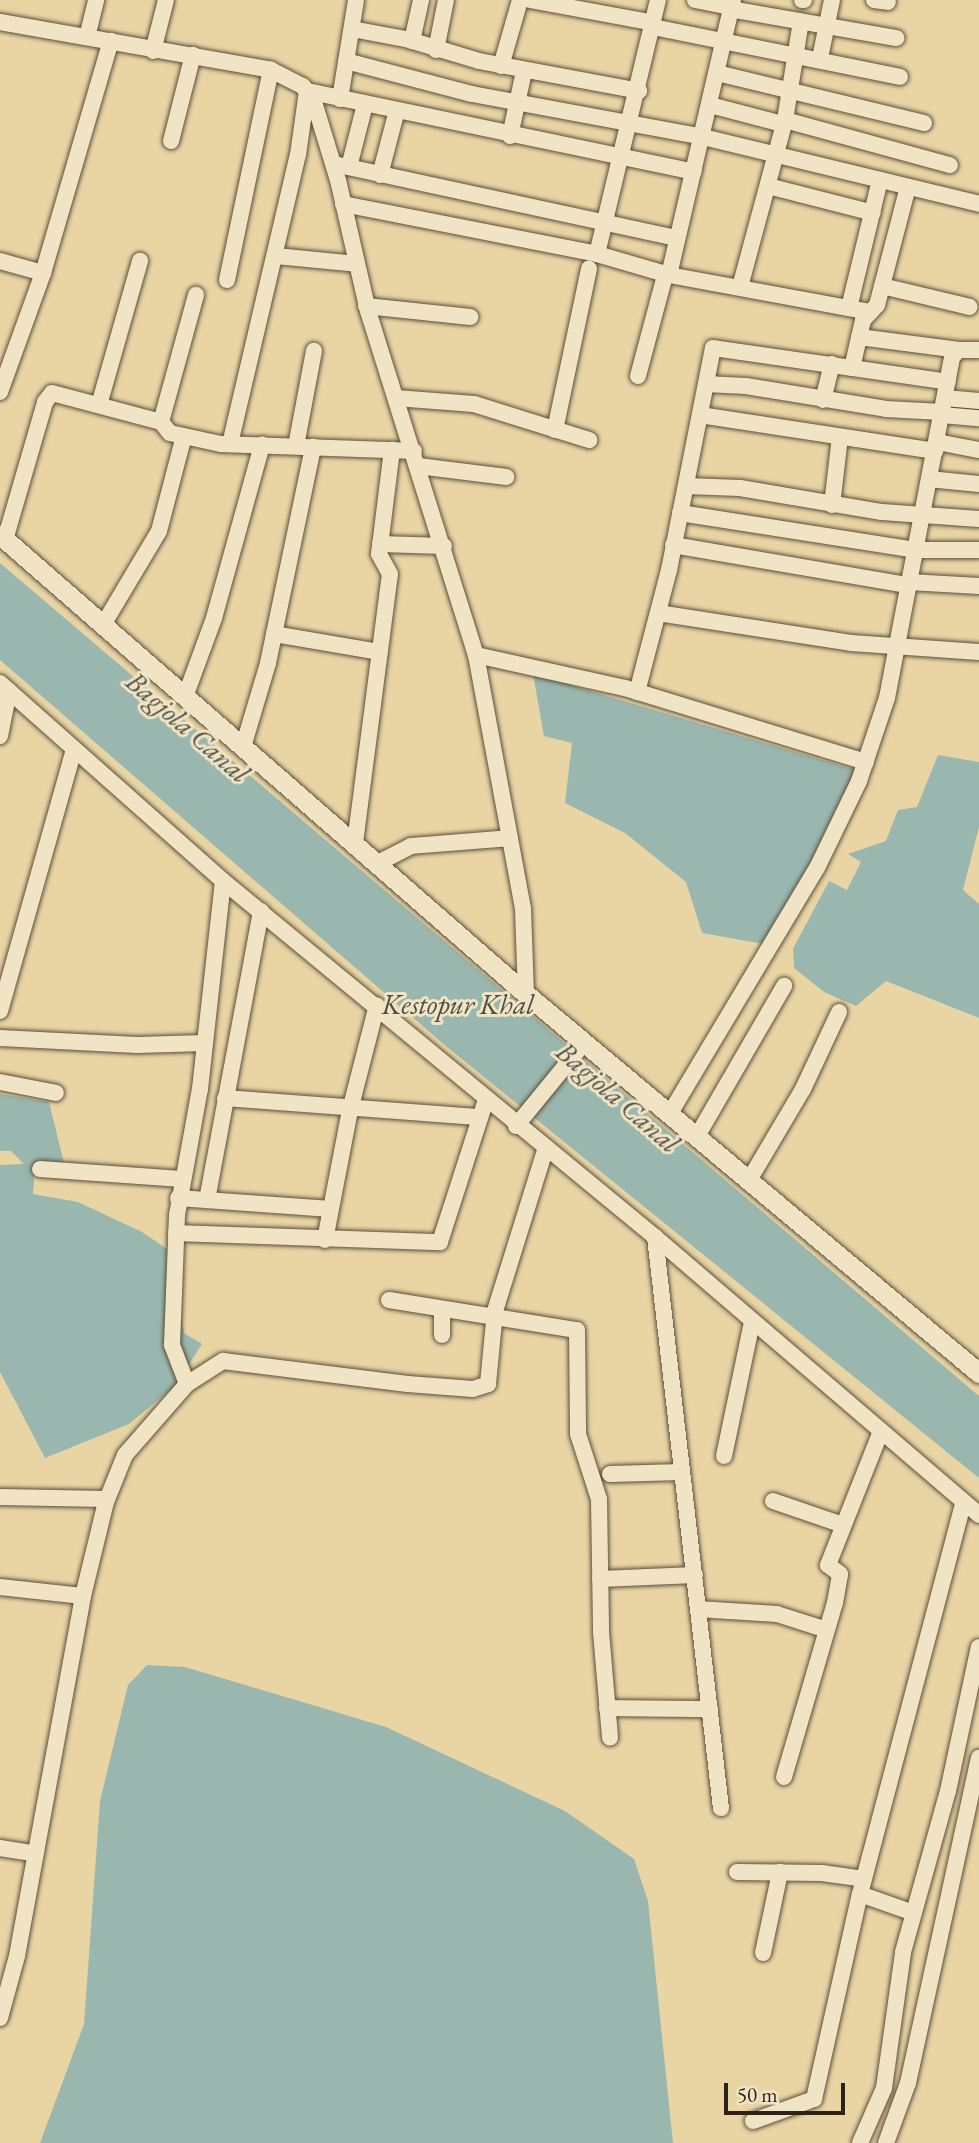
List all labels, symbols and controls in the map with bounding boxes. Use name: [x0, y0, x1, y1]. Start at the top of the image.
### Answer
water label: Bagjola Canal: [119, 664, 257, 790]
water label: Kestopur Khal: [382, 987, 534, 1021]
water label: Bagjola Canal: [549, 1034, 687, 1160]
scale bar: [727, 2070, 848, 2114]
text: 50 m: [737, 2081, 778, 2108]

